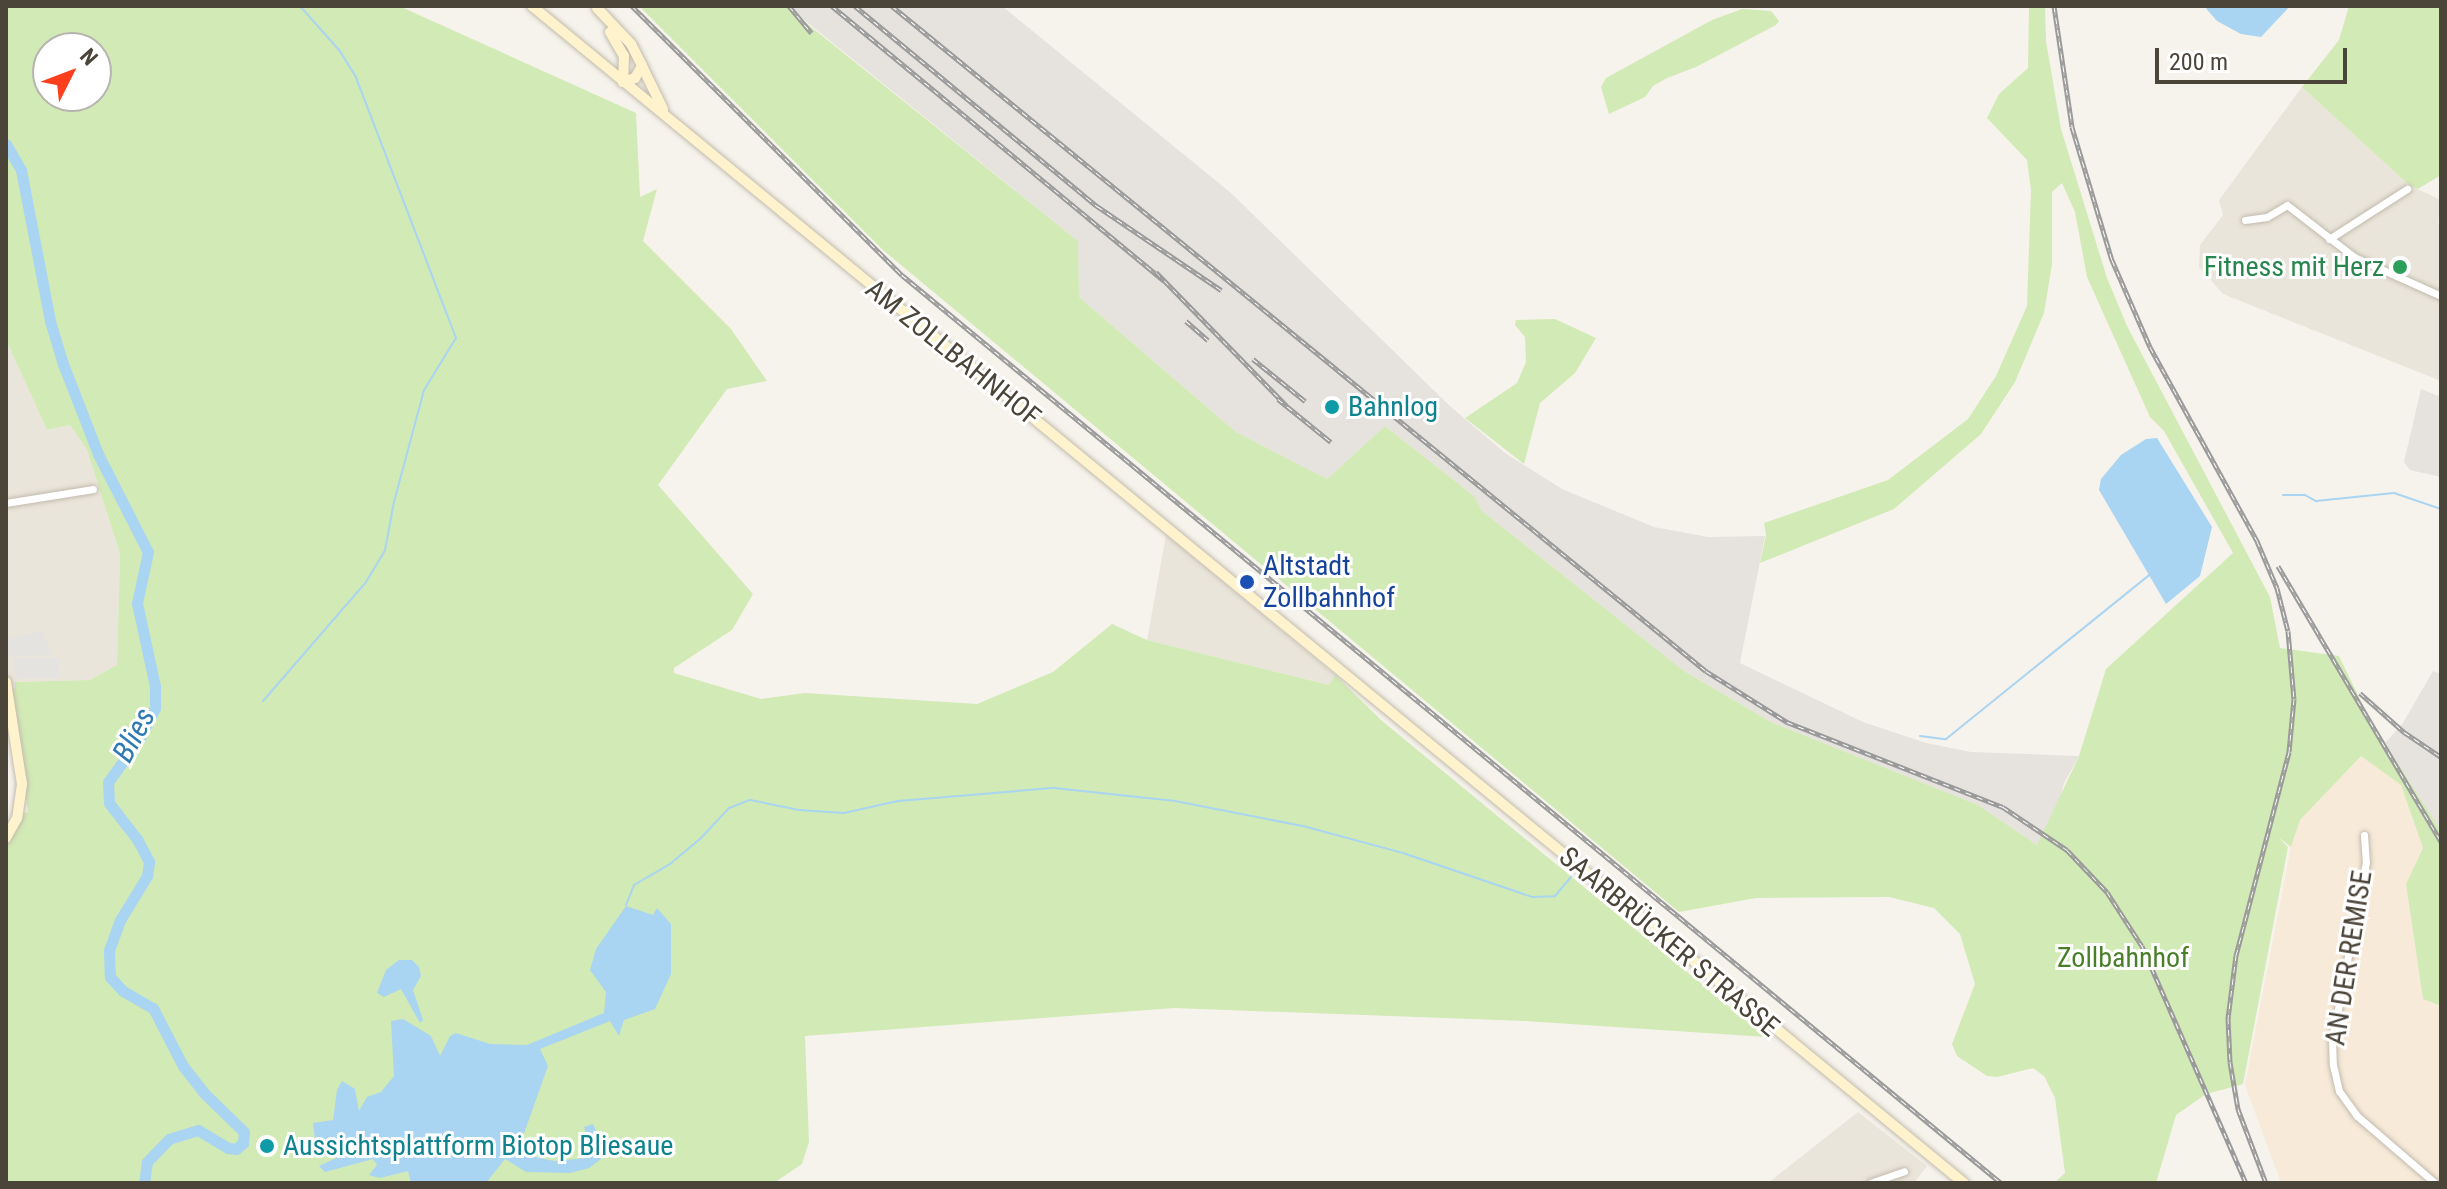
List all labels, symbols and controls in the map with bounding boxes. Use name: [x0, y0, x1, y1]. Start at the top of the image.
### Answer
north arrow: [32, 32, 112, 112]
scale bar: [2159, 32, 2351, 82]
text: N: [75, 44, 103, 70]
text: 200 m: [2169, 48, 2228, 76]
place label: Fitness mit Herz: [2204, 250, 2384, 284]
marker: Fitness mit Herz: [2391, 258, 2409, 276]
street label: AM ZOLLBAHNHOF: [859, 272, 1047, 434]
place label: Bahnlog: [1348, 390, 1438, 424]
marker: Bahnlog: [1323, 398, 1341, 416]
place label: Altstadt Zollbahnhof: [1263, 549, 1395, 615]
marker: Altstadt Zollbahnhof: [1238, 573, 1256, 591]
water label: Blies: [105, 702, 163, 768]
street label: SAARBRÜCKER STRASSE: [1552, 840, 1786, 1044]
street label: AN DER REMISE: [2319, 868, 2379, 1048]
park label: Zollbahnhof: [2057, 941, 2189, 975]
place label: Aussichtsplattform Biotop Bliesaue: [283, 1129, 673, 1163]
marker: Aussichtsplattform Biotop Bliesaue: [258, 1137, 276, 1155]

